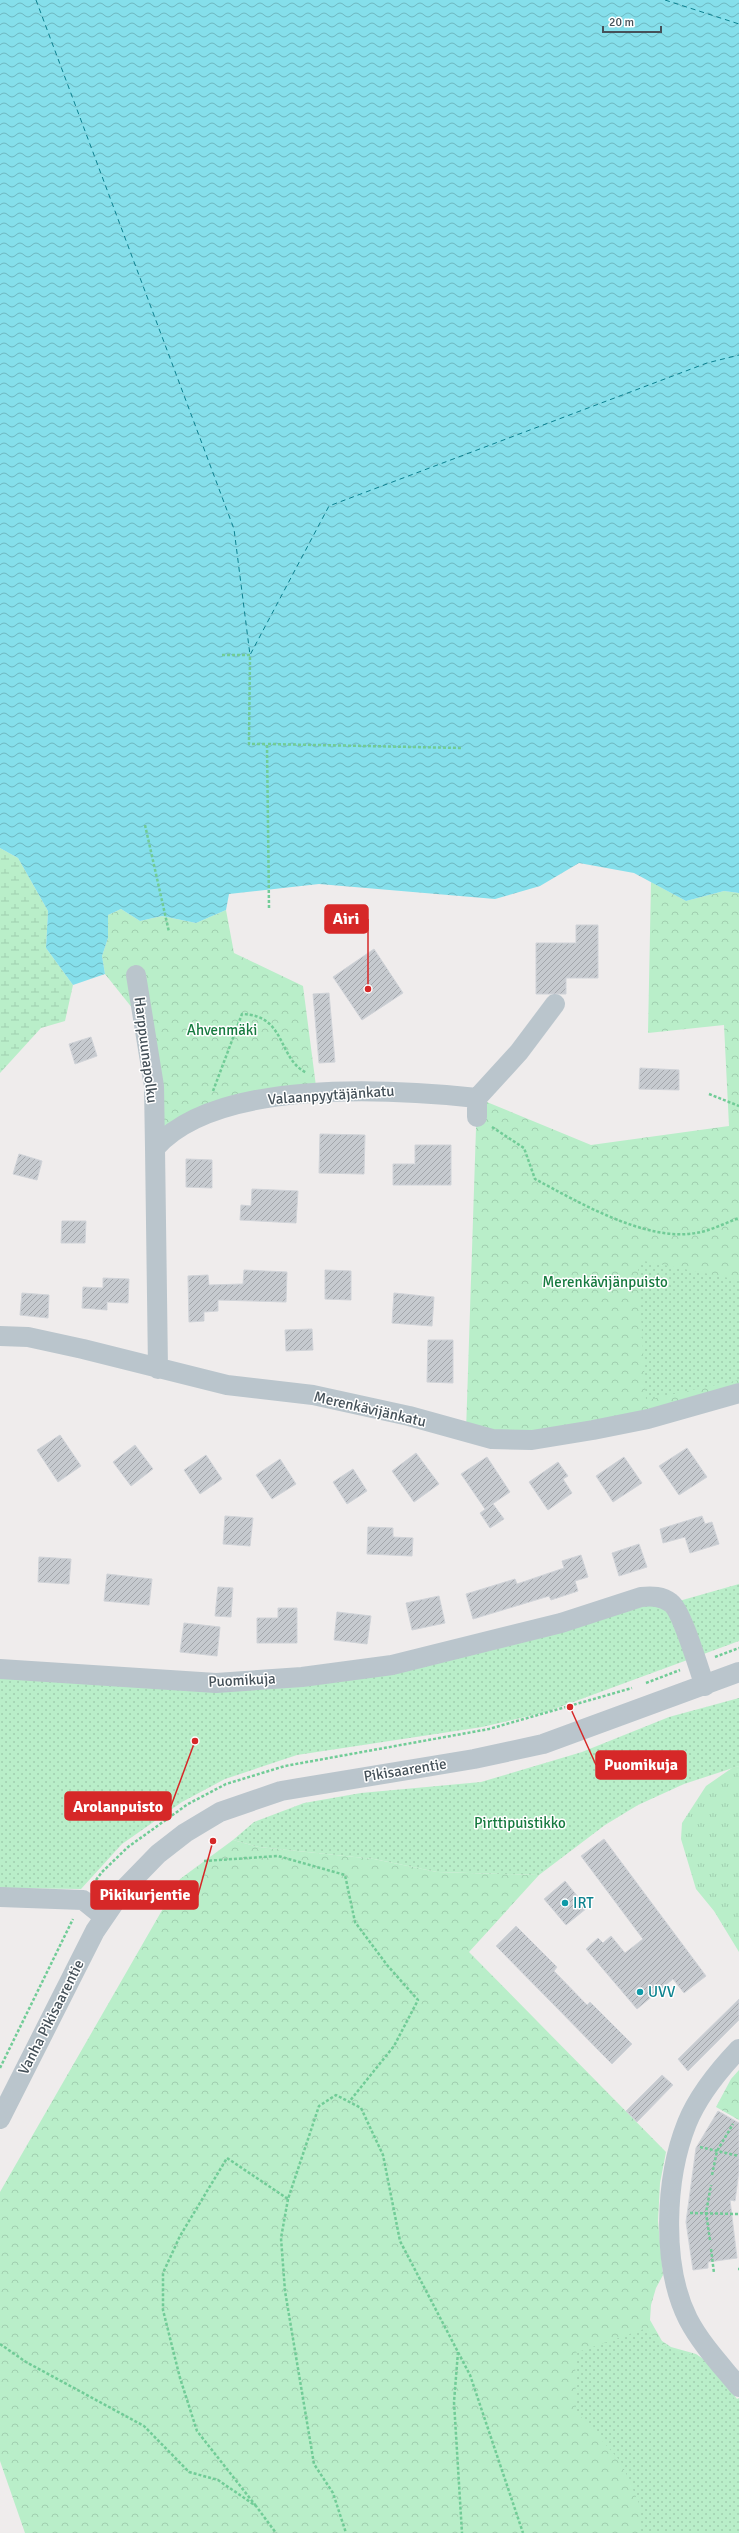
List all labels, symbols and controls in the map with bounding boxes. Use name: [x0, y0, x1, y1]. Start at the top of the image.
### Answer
scale bar: [603, 8, 661, 34]
text: 20 m: [609, 15, 634, 30]
callout: Airi: [325, 905, 368, 933]
text: Airi: [333, 909, 359, 929]
street label: Harppuunapolku: [131, 996, 161, 1104]
park label: Ahvenmäki: [187, 1021, 257, 1039]
street label: Valaanpyytäjänkatu: [267, 1082, 395, 1108]
park label: Merenkävijänpuisto: [542, 1273, 668, 1291]
street label: Merenkävijänkatu: [312, 1387, 428, 1431]
street label: Puomikuja: [208, 1669, 276, 1691]
callout: Puomikuja: [596, 1751, 686, 1779]
street label: Pikisaarentie: [362, 1755, 448, 1785]
text: Puomikuja: [604, 1755, 678, 1775]
callout: Arolanpuisto: [65, 1792, 171, 1820]
text: Arolanpuisto: [73, 1797, 163, 1817]
park label: Pirttipuistikko: [474, 1814, 566, 1832]
callout: Pikikurjentie: [91, 1881, 198, 1909]
text: Pikikurjentie: [99, 1885, 191, 1905]
place label: IRT: [573, 1894, 594, 1912]
marker: IRT: [560, 1898, 570, 1908]
street label: Vanha Pikisaarentie: [14, 1957, 88, 2077]
place label: UVV: [648, 1983, 676, 2001]
marker: UVV: [635, 1987, 645, 1997]

